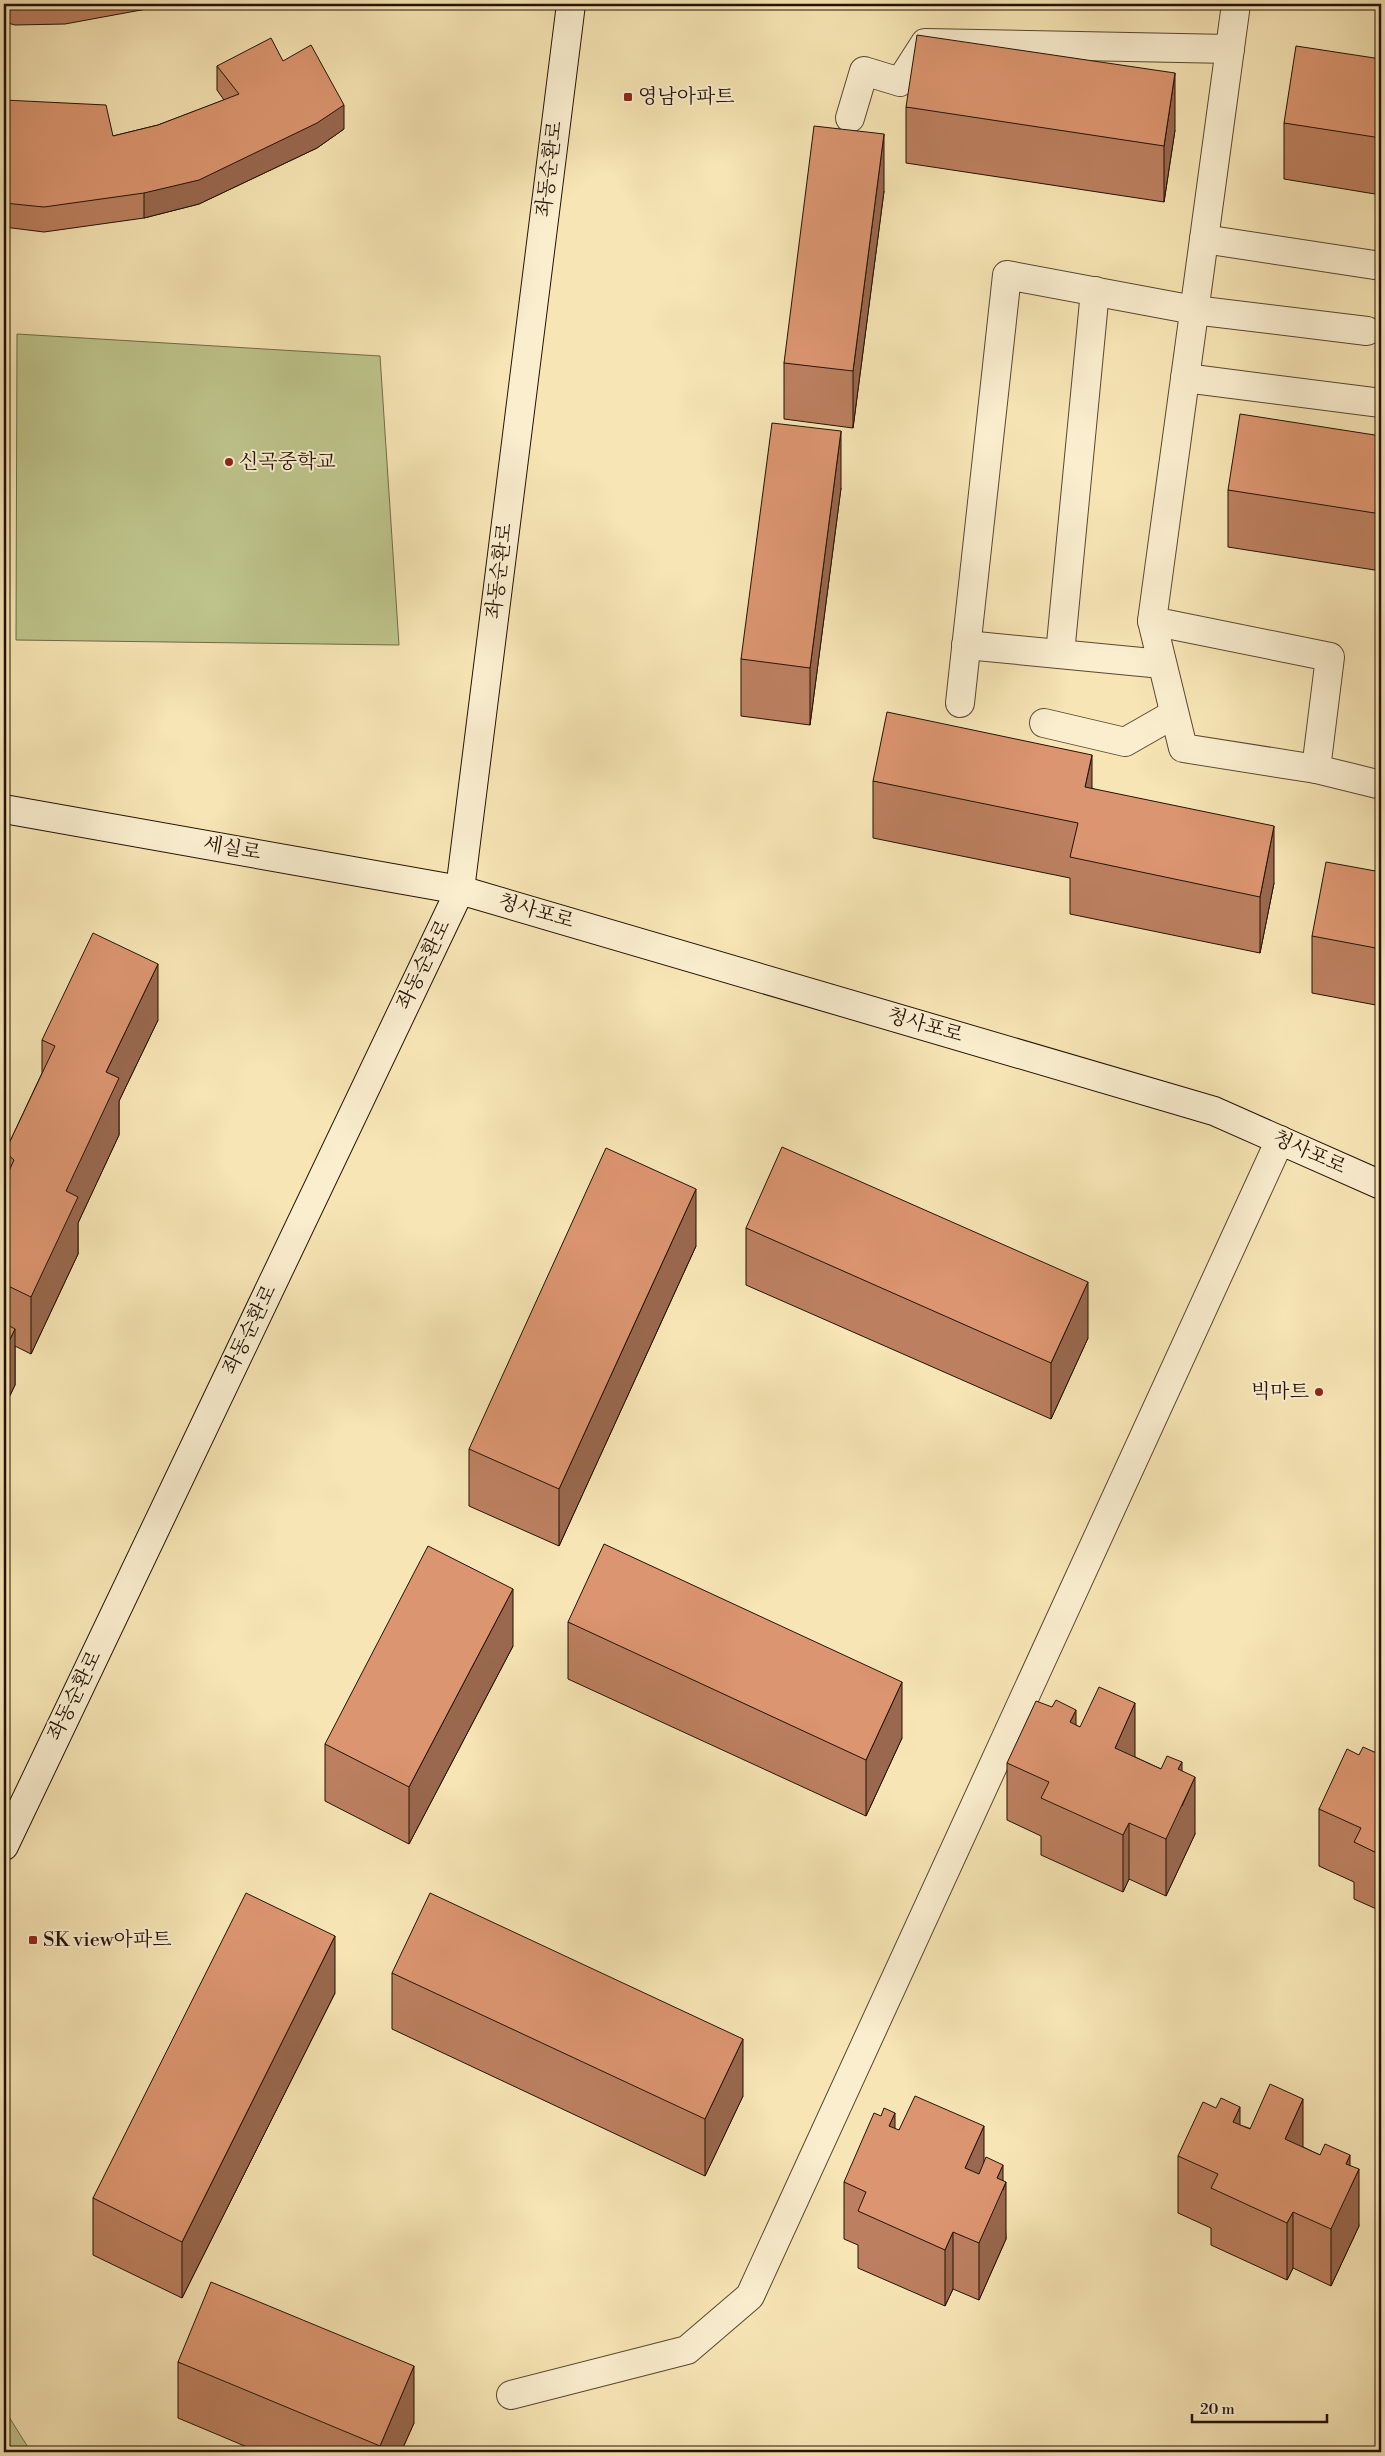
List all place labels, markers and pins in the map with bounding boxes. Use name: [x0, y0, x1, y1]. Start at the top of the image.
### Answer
place label: 영남아파트: [638, 85, 735, 110]
marker: 영남아파트: [622, 91, 634, 103]
place label: 신곡중학교: [239, 450, 336, 475]
marker: 신곡중학교: [223, 456, 235, 468]
place label: 빅마트: [1251, 1380, 1309, 1405]
marker: 빅마트: [1313, 1386, 1325, 1398]
place label: SK view아파트: [43, 1928, 172, 1953]
marker: SK view아파트: [27, 1934, 39, 1946]

